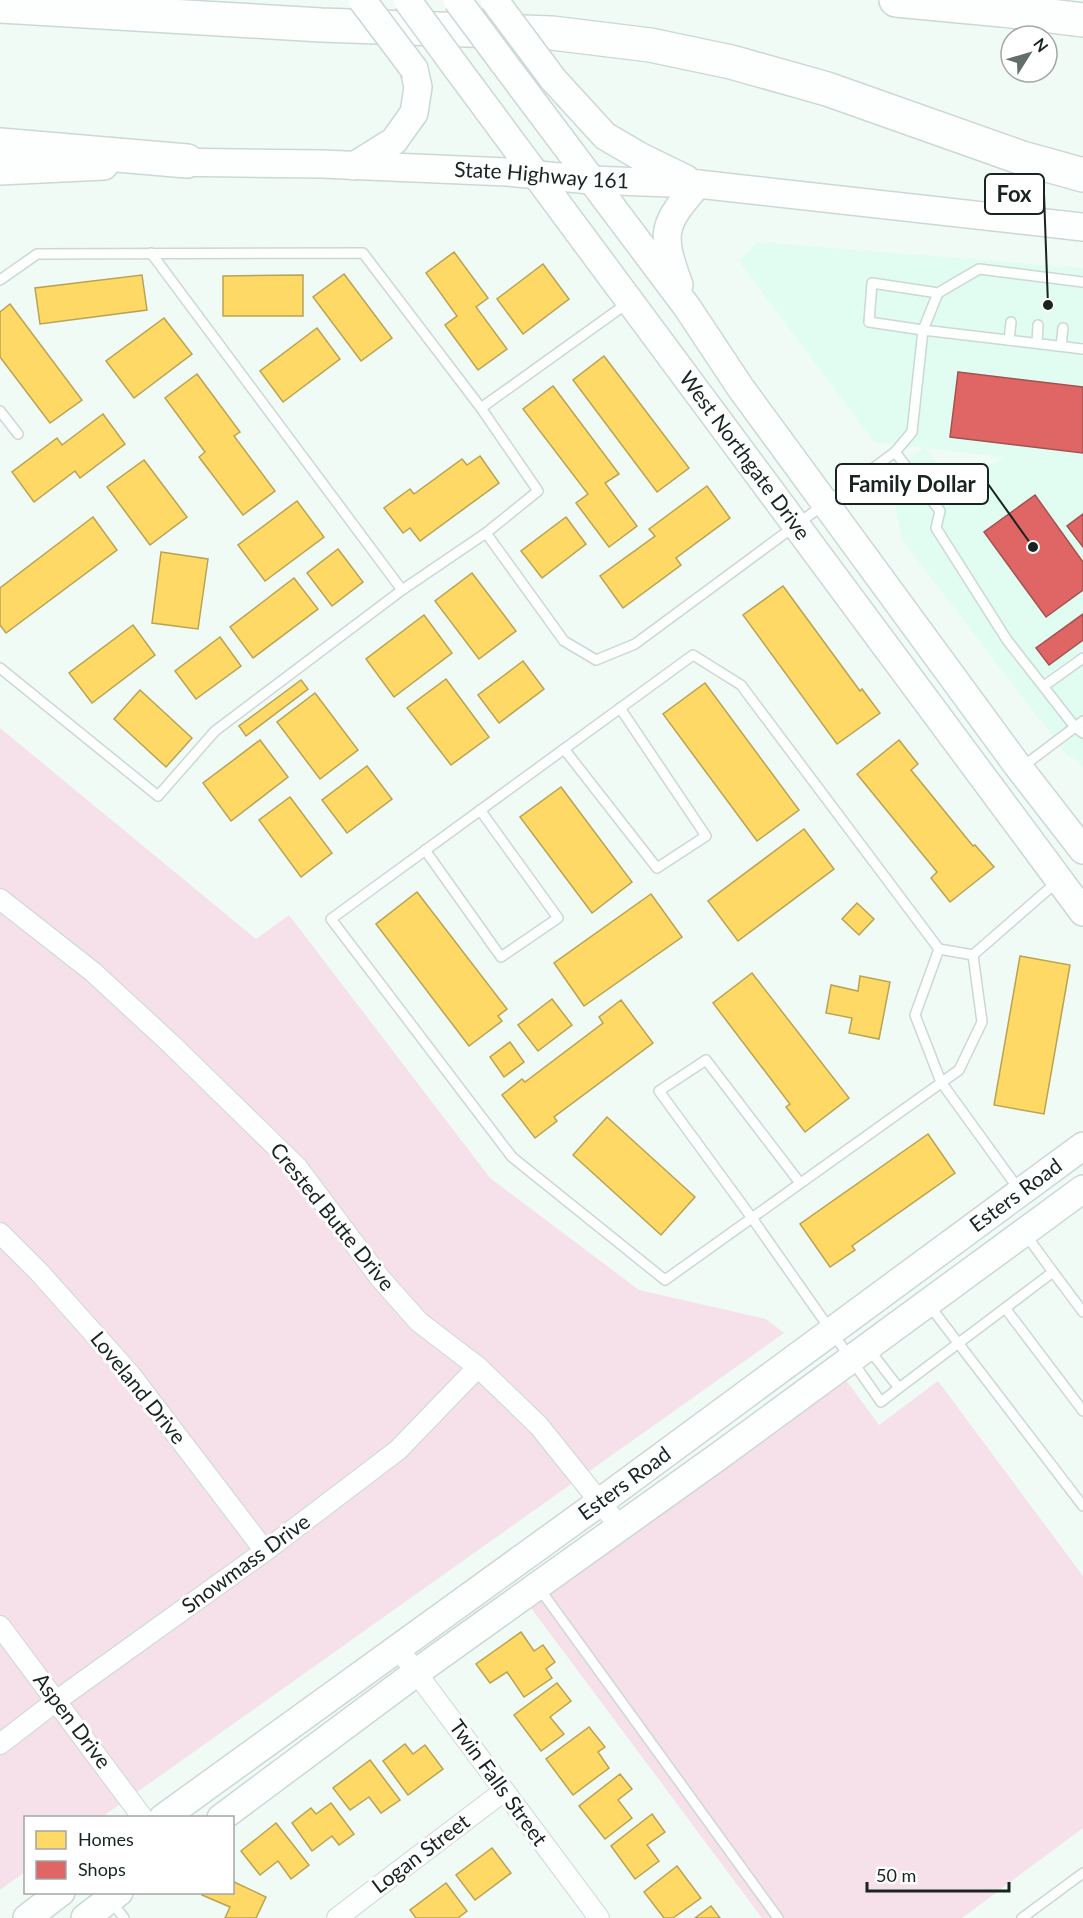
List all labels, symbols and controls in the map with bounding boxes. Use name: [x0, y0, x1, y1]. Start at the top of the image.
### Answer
north arrow: [999, 24, 1059, 84]
text: N: [1030, 34, 1053, 55]
street label: State Highway 161: [454, 156, 629, 192]
callout: Fox: [985, 174, 1044, 214]
text: Fox: [996, 180, 1032, 207]
street label: West Northgate Drive: [675, 366, 816, 544]
callout: Family Dollar: [836, 464, 988, 504]
text: Family Dollar: [848, 470, 977, 497]
street label: Crested Butte Drive: [266, 1137, 400, 1295]
street label: Esters Road: [964, 1152, 1066, 1236]
street label: Loveland Drive: [86, 1326, 192, 1448]
street label: Esters Road: [573, 1440, 675, 1525]
street label: Snowmass Drive: [176, 1508, 314, 1618]
street label: Aspen Drive: [29, 1667, 117, 1773]
street label: Twin Falls Street: [445, 1714, 554, 1850]
street label: Logan Street: [366, 1808, 474, 1898]
legend: [24, 1816, 234, 1894]
text: Homes: [78, 1828, 134, 1850]
scale bar: [867, 1855, 1010, 1893]
text: Shops: [78, 1858, 126, 1880]
text: 50 m: [876, 1864, 916, 1886]

